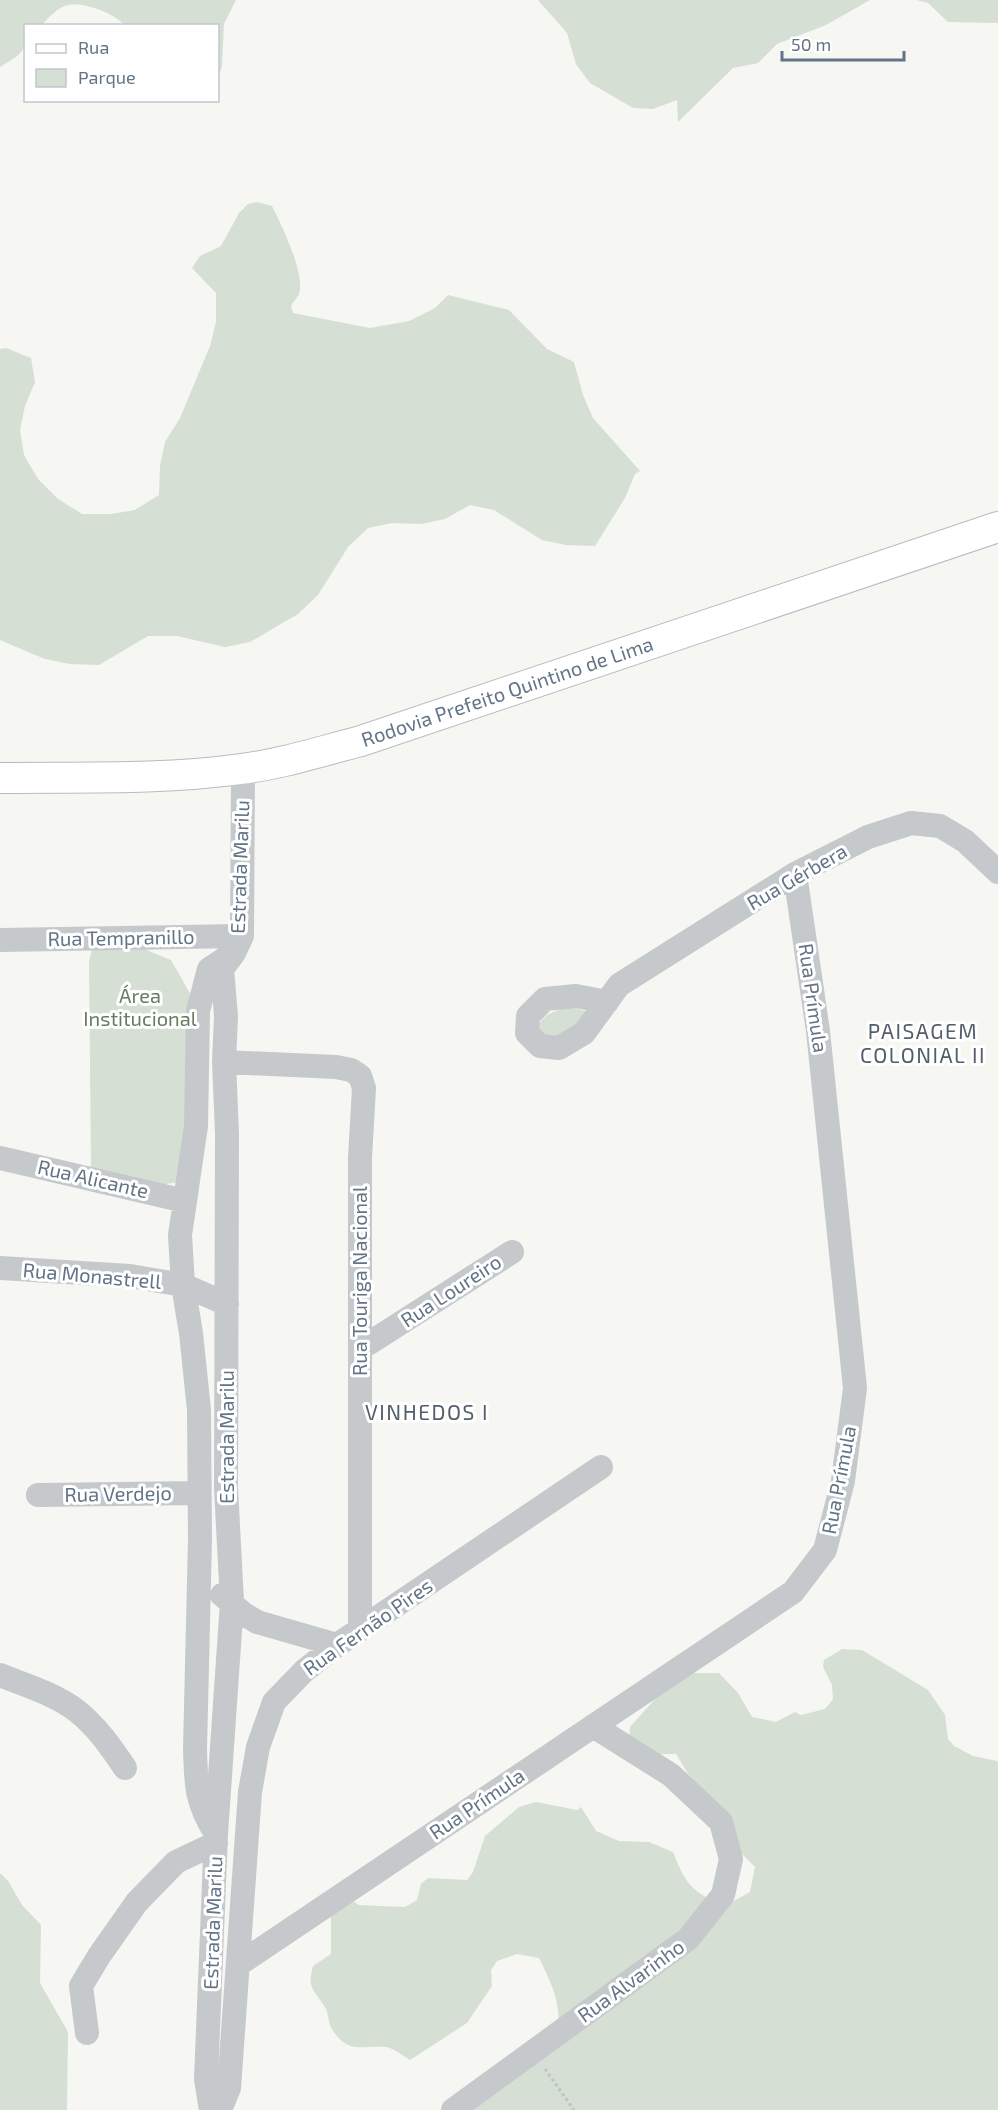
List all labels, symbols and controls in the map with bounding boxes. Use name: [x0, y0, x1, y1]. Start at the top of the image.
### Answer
legend: [24, 24, 219, 102]
scale bar: [782, 24, 904, 62]
text: 50 m: [791, 33, 831, 55]
text: Rua: [78, 36, 109, 58]
text: Parque: [78, 66, 136, 88]
street label: Rodovia Prefeito Quintino de Lima: [358, 631, 656, 751]
street label: Estrada Marilu: [225, 800, 253, 934]
street label: Rua Gérbera: [742, 838, 851, 914]
street label: Rua Tempranillo: [47, 924, 195, 950]
street label: Rua Prímula: [794, 942, 834, 1054]
park label: Área Institucional: [83, 983, 197, 1030]
district label: PAISAGEM COLONIAL II: [860, 1018, 986, 1067]
street label: Rua Alicante: [36, 1154, 151, 1202]
street label: Rua Touriga Nacional: [347, 1186, 371, 1376]
street label: Rua Loureiro: [396, 1249, 505, 1331]
street label: Rua Monastrell: [22, 1257, 162, 1293]
street label: Estrada Marilu: [214, 1370, 238, 1504]
district label: VINHEDOS I: [365, 1399, 489, 1424]
street label: Rua Prímula: [816, 1424, 860, 1536]
street label: Rua Verdejo: [64, 1480, 172, 1506]
street label: Rua Fernão Pires: [298, 1573, 437, 1680]
street label: Rua Prímula: [424, 1763, 529, 1844]
street label: Estrada Marilu: [198, 1856, 226, 1990]
street label: Rua Alvarinho: [572, 1934, 688, 2027]

